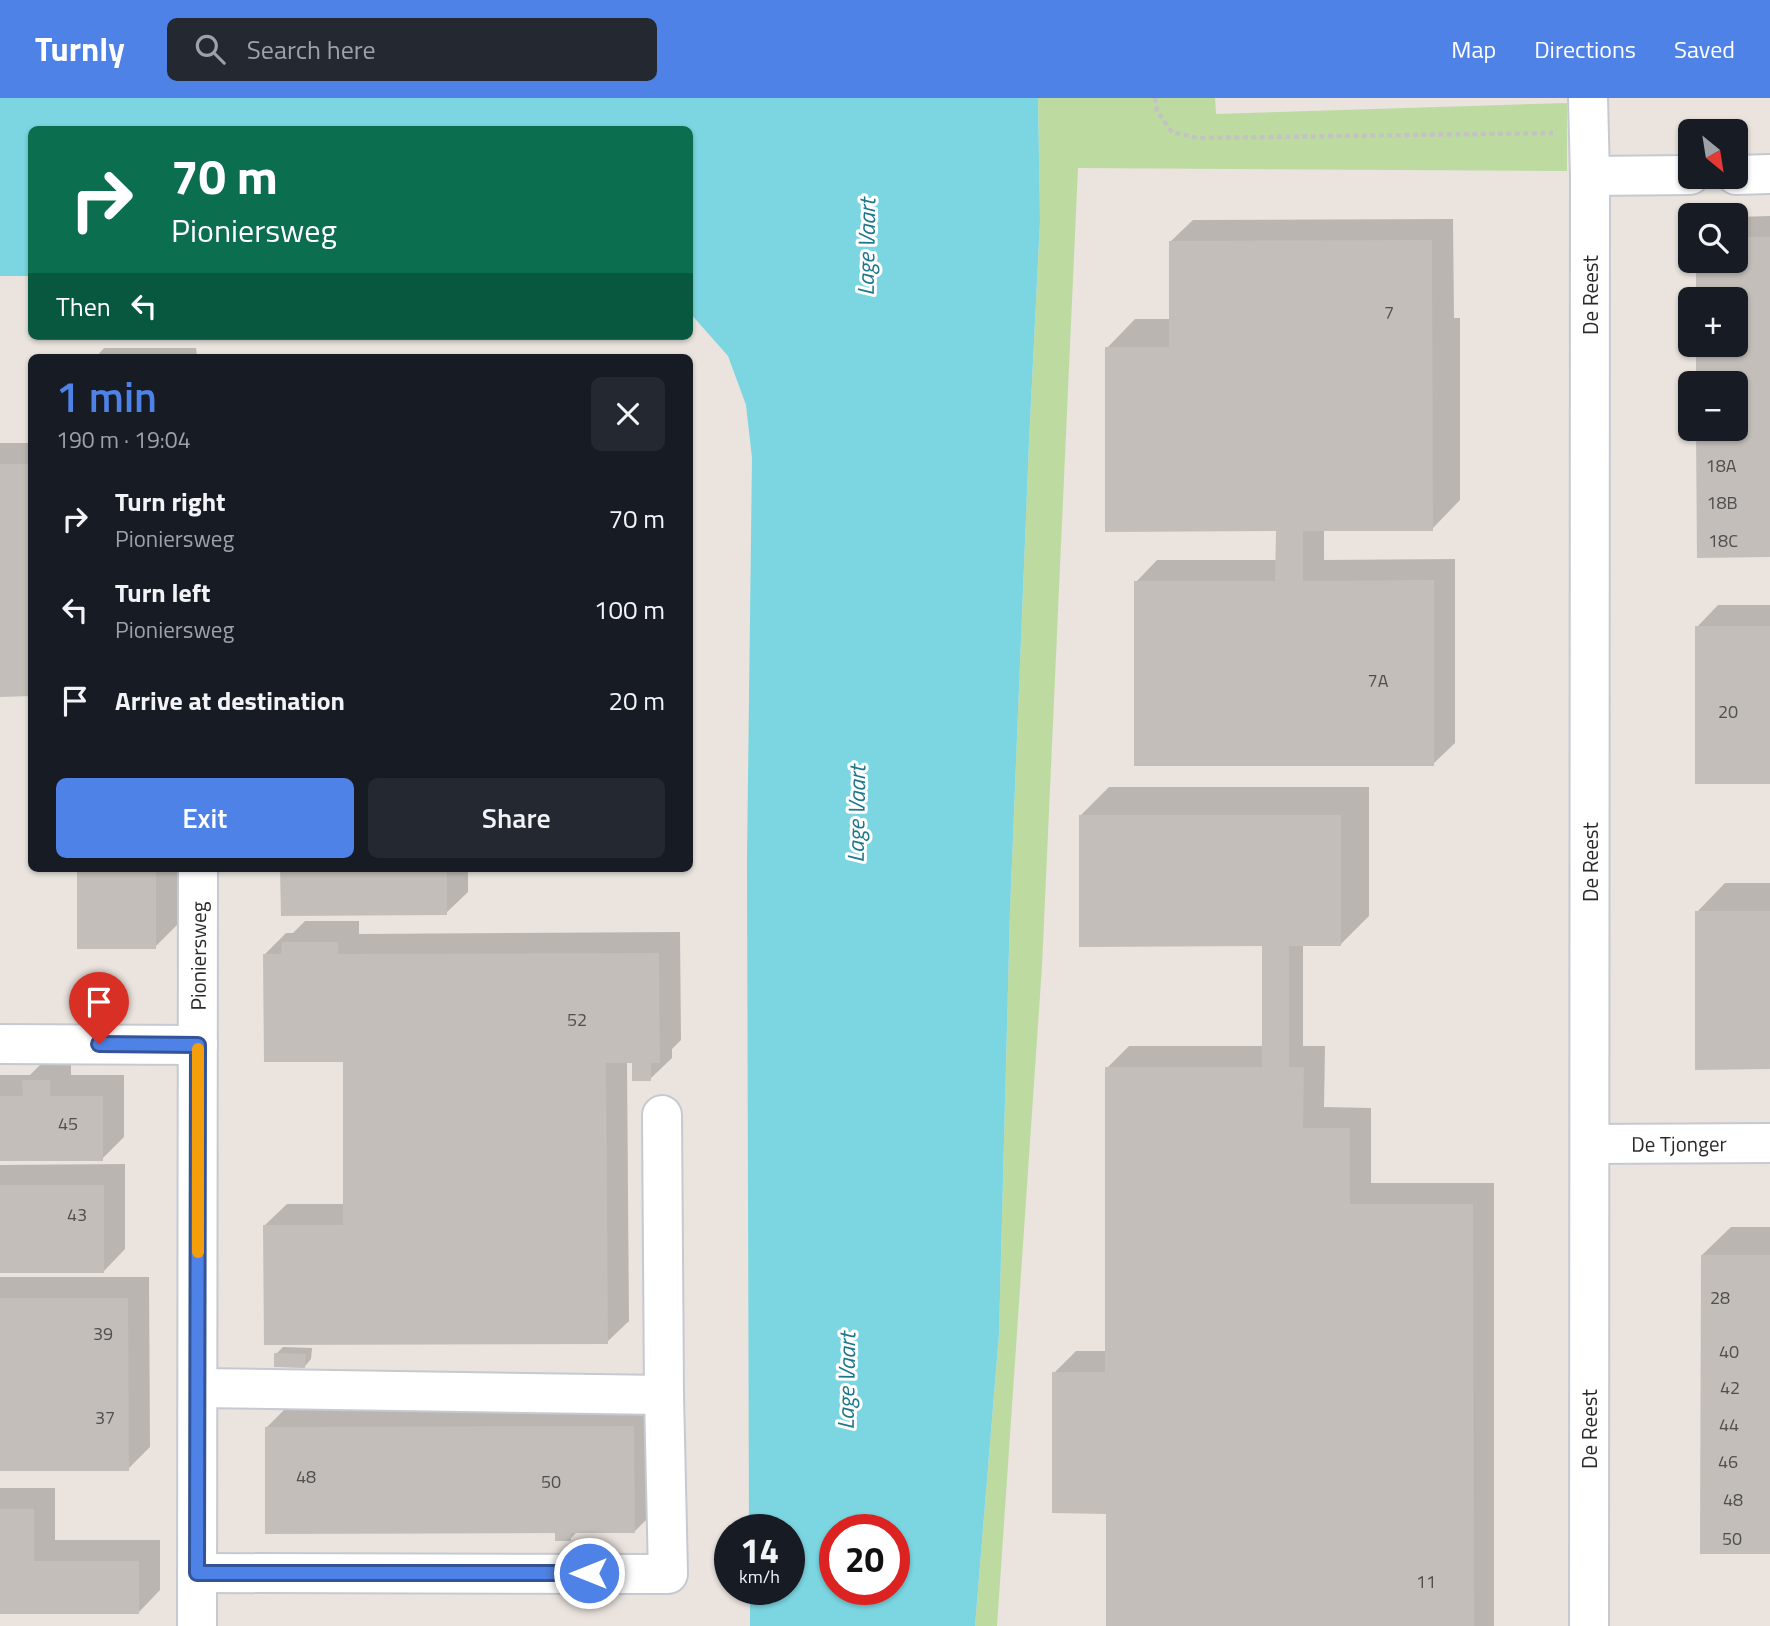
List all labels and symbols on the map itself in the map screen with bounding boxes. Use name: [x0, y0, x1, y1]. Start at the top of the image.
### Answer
north arrow: [1678, 119, 1748, 189]
water label: Lage Vaart: [848, 195, 884, 296]
street label: De Reest: [1574, 254, 1606, 335]
house number: 7: [1384, 299, 1394, 326]
house number: 18A: [1706, 452, 1737, 479]
house number: 18B: [1706, 489, 1738, 516]
house number: 18C: [1708, 527, 1738, 554]
house number: 7A: [1368, 667, 1389, 694]
house number: 20: [1718, 698, 1738, 725]
water label: Lage Vaart: [838, 762, 874, 863]
street label: De Reest: [1574, 821, 1606, 902]
street label: Pioniersweg: [182, 901, 214, 1010]
pin: [69, 972, 129, 1044]
house number: 52: [567, 1006, 587, 1033]
house number: 45: [58, 1110, 78, 1137]
street label: De Tjonger: [1631, 1127, 1727, 1160]
house number: 43: [67, 1201, 87, 1228]
house number: 28: [1710, 1284, 1730, 1311]
house number: 39: [93, 1320, 113, 1347]
water label: Lage Vaart: [828, 1329, 864, 1430]
house number: 40: [1719, 1338, 1739, 1365]
house number: 42: [1720, 1374, 1740, 1401]
street label: De Reest: [1573, 1388, 1605, 1469]
house number: 37: [95, 1404, 115, 1431]
house number: 44: [1719, 1411, 1739, 1438]
house number: 46: [1718, 1448, 1738, 1475]
house number: 48: [296, 1463, 316, 1490]
house number: 50: [541, 1468, 561, 1495]
house number: 48: [1723, 1486, 1743, 1513]
speed limit sign: 20: [819, 1514, 910, 1605]
house number: 50: [1722, 1525, 1742, 1552]
position arrow: [552, 1536, 626, 1610]
house number: 11: [1416, 1568, 1436, 1595]

